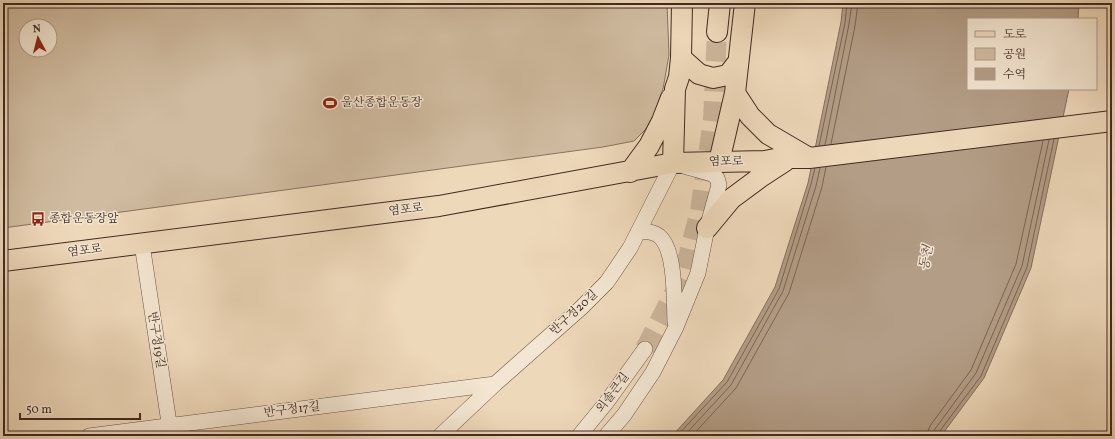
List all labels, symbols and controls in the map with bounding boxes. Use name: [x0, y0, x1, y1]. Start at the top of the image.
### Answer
north arrow: [18, 18, 58, 58]
legend: [967, 18, 1097, 90]
text: N: [32, 22, 42, 37]
text: 도로: [1003, 27, 1027, 43]
text: 공원: [1003, 47, 1026, 63]
text: 수역: [1003, 67, 1026, 83]
sports icon: 울산종합운동장: [322, 95, 338, 111]
place label: 울산종합운동장: [341, 95, 423, 111]
street label: 염포로: [708, 154, 744, 170]
street label: 염포로: [388, 200, 425, 220]
bus stop icon: 종합운동장앞: [30, 211, 46, 227]
place label: 종합운동장앞: [49, 211, 119, 227]
street label: 염포로: [67, 241, 104, 261]
water label: 동천: [916, 243, 939, 272]
street label: 반구정20길: [547, 287, 601, 339]
street label: 반구정19길: [144, 310, 168, 370]
street label: 외솔큰길: [593, 370, 633, 416]
scale bar: [20, 395, 140, 421]
street label: 반구정17길: [263, 399, 321, 421]
text: 50 m: [26, 402, 52, 418]

